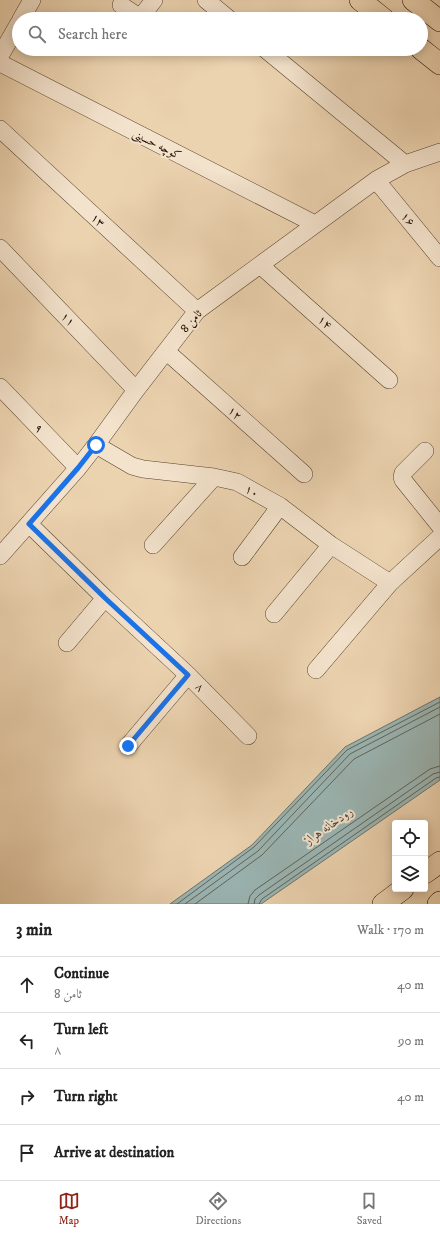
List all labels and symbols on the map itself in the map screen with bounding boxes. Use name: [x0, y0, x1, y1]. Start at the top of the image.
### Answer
street label: کوچه حسینی: [129, 126, 184, 164]
street label: ۱۶: [397, 209, 418, 229]
street label: ۱۳: [87, 210, 108, 231]
street label: ثامن 8: [177, 306, 207, 337]
street label: ۱۱: [57, 309, 78, 330]
street label: ۱۴: [314, 312, 335, 333]
street label: ۱۲: [224, 403, 245, 424]
street label: ۹: [31, 421, 46, 436]
route start: [87, 436, 105, 454]
street label: ۱۰: [242, 481, 262, 501]
street label: ۸: [192, 680, 207, 695]
route end: [119, 737, 137, 755]
water label: رودخانه هراز: [300, 803, 356, 849]

